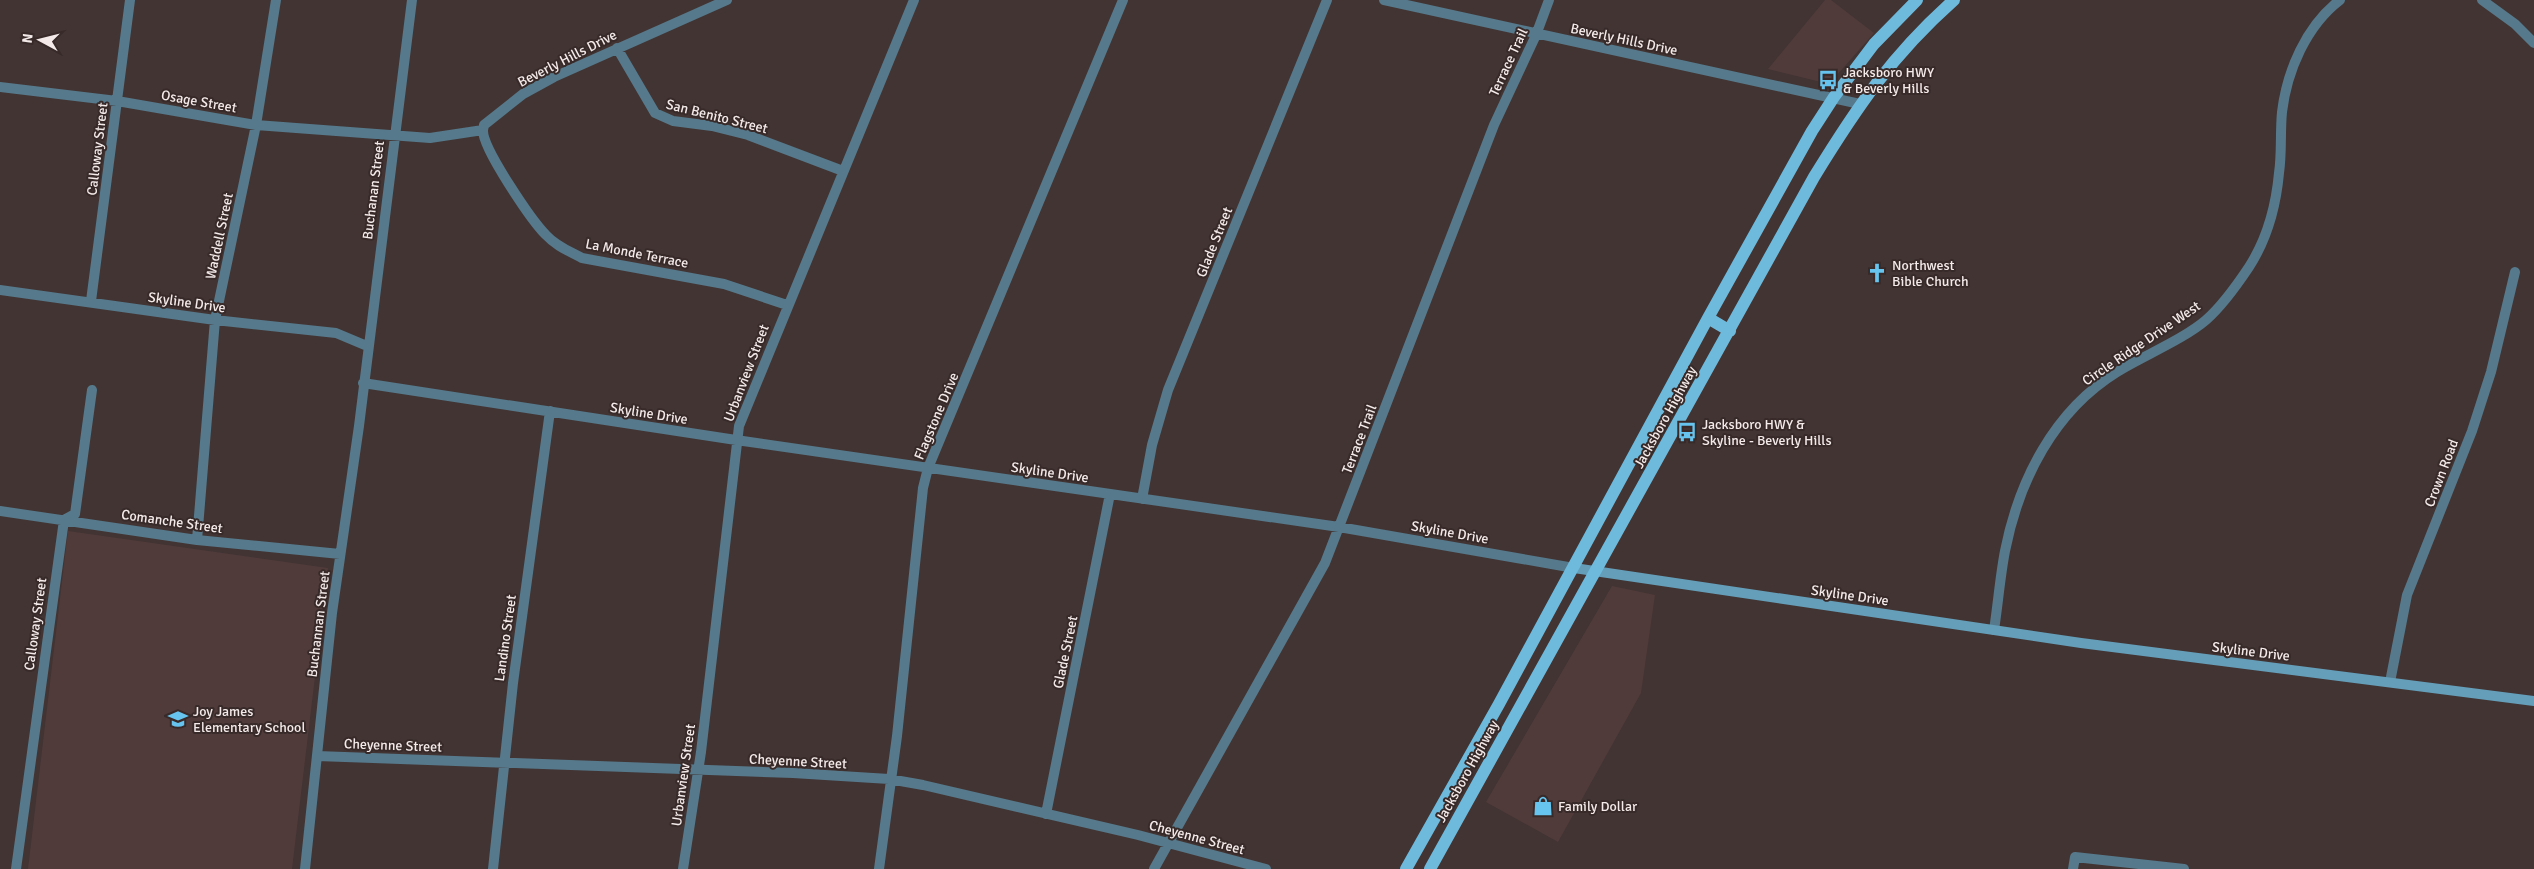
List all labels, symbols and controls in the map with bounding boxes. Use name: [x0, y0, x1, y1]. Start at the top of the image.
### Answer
north arrow: [15, 15, 65, 65]
street label: Beverly Hills Drive: [1569, 20, 1679, 59]
street label: Beverly Hills Drive: [515, 26, 620, 91]
street label: Terrace Trail: [1485, 26, 1532, 99]
text: N: [19, 33, 37, 44]
place label: Jacksboro HWY & Beverly Hills: [1843, 64, 1934, 97]
bus stop icon: Jacksboro HWY & Beverly Hills: [1817, 69, 1839, 91]
street label: Osage Street: [160, 86, 238, 117]
street label: San Benito Street: [664, 96, 770, 137]
street label: Calloway Street: [83, 102, 112, 197]
street label: Buchanan Street: [359, 140, 388, 240]
street label: Waddell Street: [202, 191, 237, 281]
street label: Glade Street: [1193, 205, 1236, 280]
street label: La Monde Terrace: [584, 235, 690, 272]
place label: Northwest Bible Church: [1892, 257, 1969, 290]
church icon: Northwest Bible Church: [1866, 262, 1888, 284]
street label: Skyline Drive: [147, 289, 227, 316]
street label: Circle Ridge Drive West: [2079, 298, 2204, 389]
street label: Urbanview Street: [720, 322, 773, 424]
street label: Jacksboro Highway: [1630, 363, 1701, 471]
street label: Flagstone Drive: [910, 370, 962, 462]
street label: Skyline Drive: [609, 399, 689, 428]
street label: Terrace Trail: [1338, 402, 1380, 476]
place label: Jacksboro HWY & Skyline - Beverly Hills: [1702, 416, 1832, 449]
bus stop icon: Jacksboro HWY & Skyline - Beverly Hills: [1676, 421, 1698, 443]
street label: Crown Road: [2421, 437, 2462, 510]
street label: Skyline Drive: [1010, 459, 1090, 486]
street label: Comanche Street: [120, 506, 224, 537]
street label: Skyline Drive: [1410, 517, 1490, 548]
street label: Buchannan Street: [304, 570, 333, 678]
street label: Calloway Street: [21, 576, 50, 672]
street label: Skyline Drive: [1810, 582, 1890, 609]
street label: Landino Street: [491, 593, 520, 683]
street label: Glade Street: [1049, 614, 1082, 690]
street label: Skyline Drive: [2211, 638, 2291, 665]
place label: Joy James Elementary School: [193, 703, 306, 736]
school or university icon: Joy James Elementary School: [167, 708, 189, 730]
street label: Jacksboro Highway: [1432, 717, 1503, 825]
street label: Urbanview Street: [668, 723, 699, 827]
street label: Cheyenne Street: [344, 735, 442, 756]
street label: Cheyenne Street: [749, 750, 848, 773]
shop icon: Family Dollar: [1532, 795, 1554, 817]
place label: Family Dollar: [1558, 798, 1638, 815]
street label: Cheyenne Street: [1147, 817, 1247, 858]

